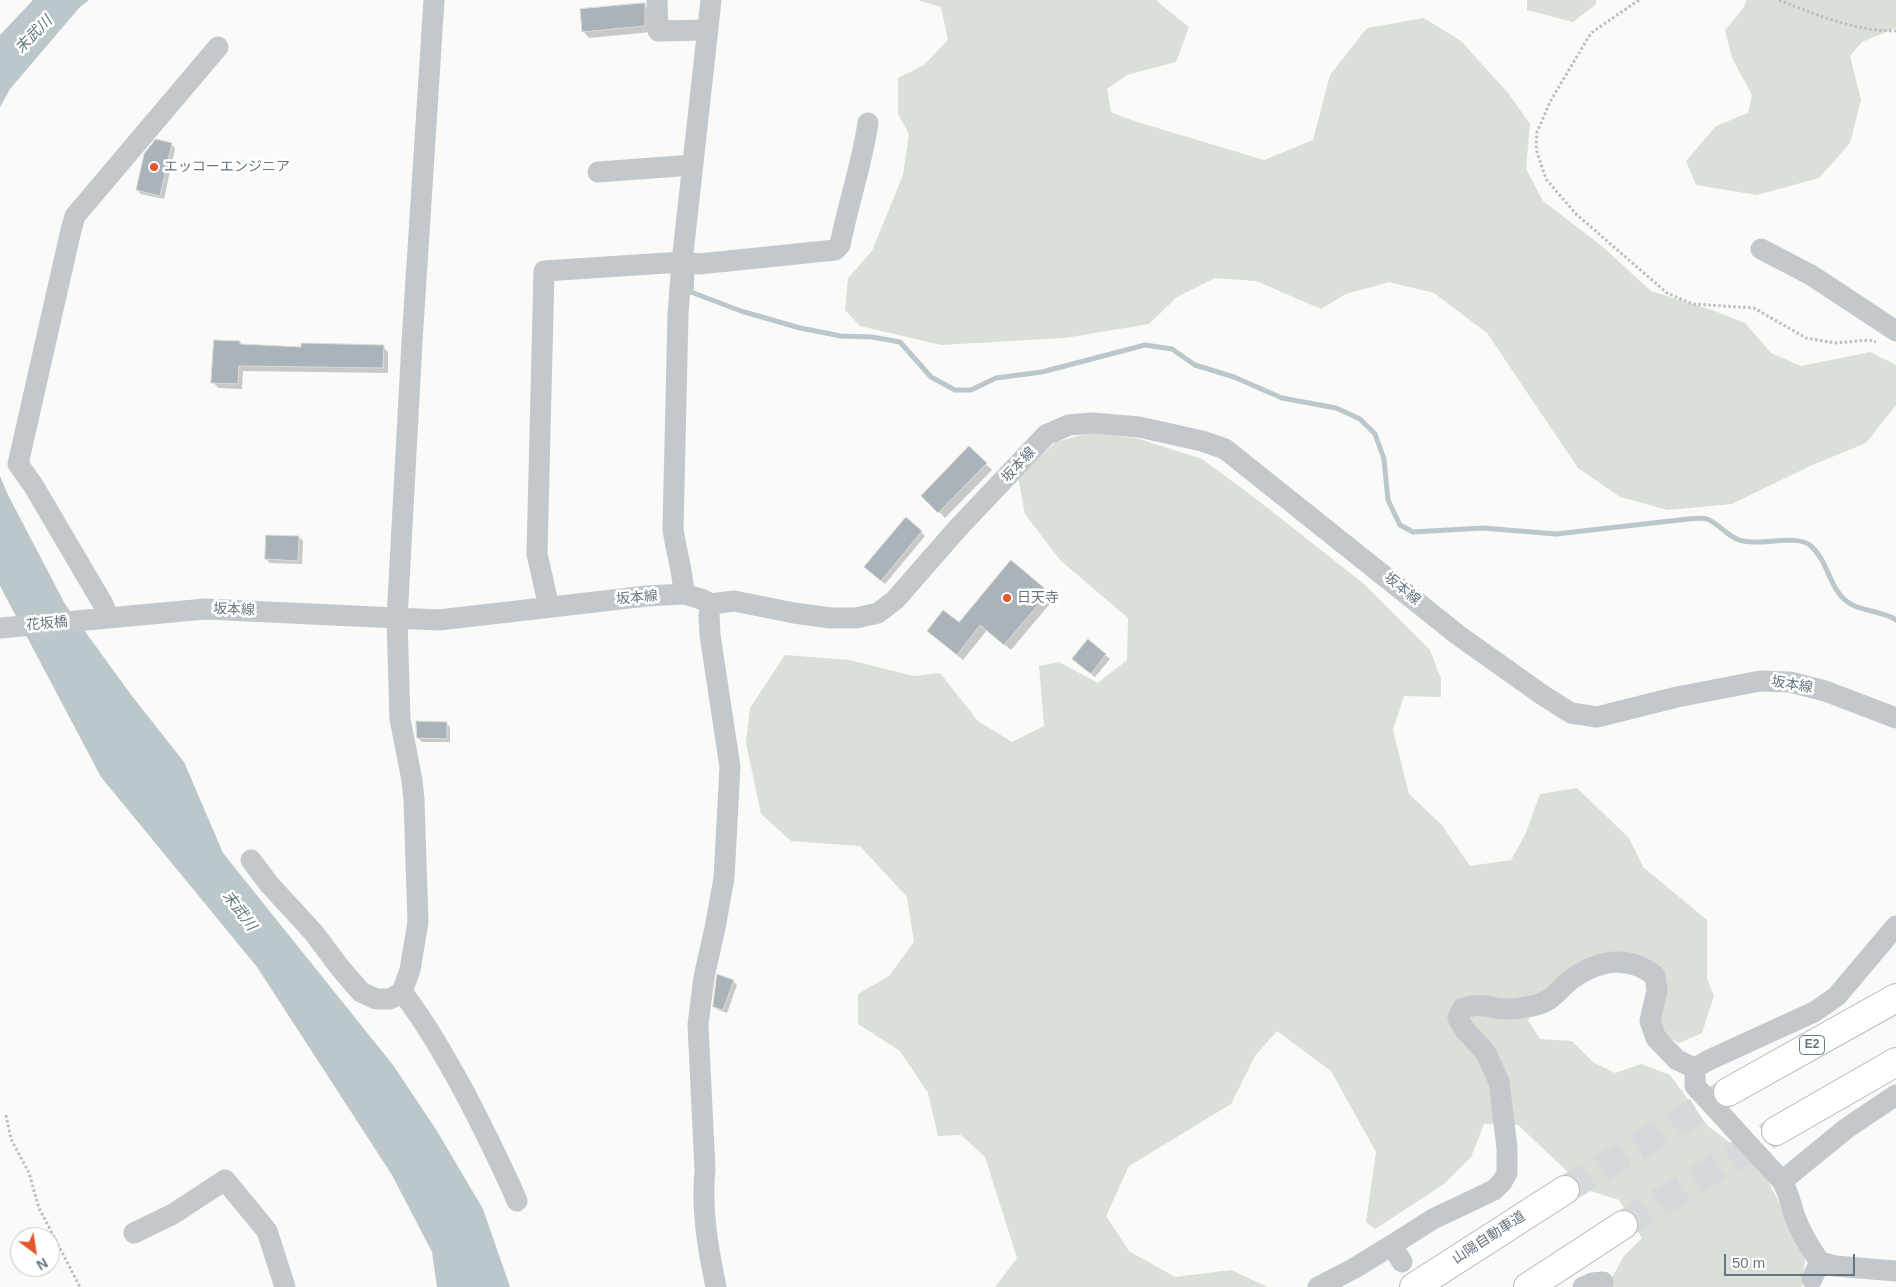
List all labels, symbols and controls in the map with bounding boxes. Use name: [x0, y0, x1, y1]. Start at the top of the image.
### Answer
water label: 末武川: [12, 13, 56, 57]
place label: エッコーエンジニア: [164, 159, 290, 175]
marker: エッコーエンジニア: [148, 161, 160, 173]
street label: 坂本線: [999, 444, 1039, 486]
street label: 坂本線: [1380, 569, 1424, 609]
street label: 坂本線: [615, 588, 659, 608]
place label: 日天寺: [1017, 590, 1059, 606]
marker: 日天寺: [1001, 592, 1013, 604]
street label: 坂本線: [213, 601, 255, 619]
street label: 花坂橋: [25, 614, 69, 634]
street label: 坂本線: [1770, 673, 1814, 697]
water label: 末武川: [218, 888, 260, 934]
road number: E2: [1800, 1036, 1824, 1054]
street label: 山陽自動車道: [1449, 1208, 1529, 1268]
north arrow: [10, 1227, 60, 1277]
scale bar: [1726, 1244, 1857, 1276]
text: 50 m: [1732, 1254, 1765, 1271]
text: N: [34, 1255, 51, 1273]

